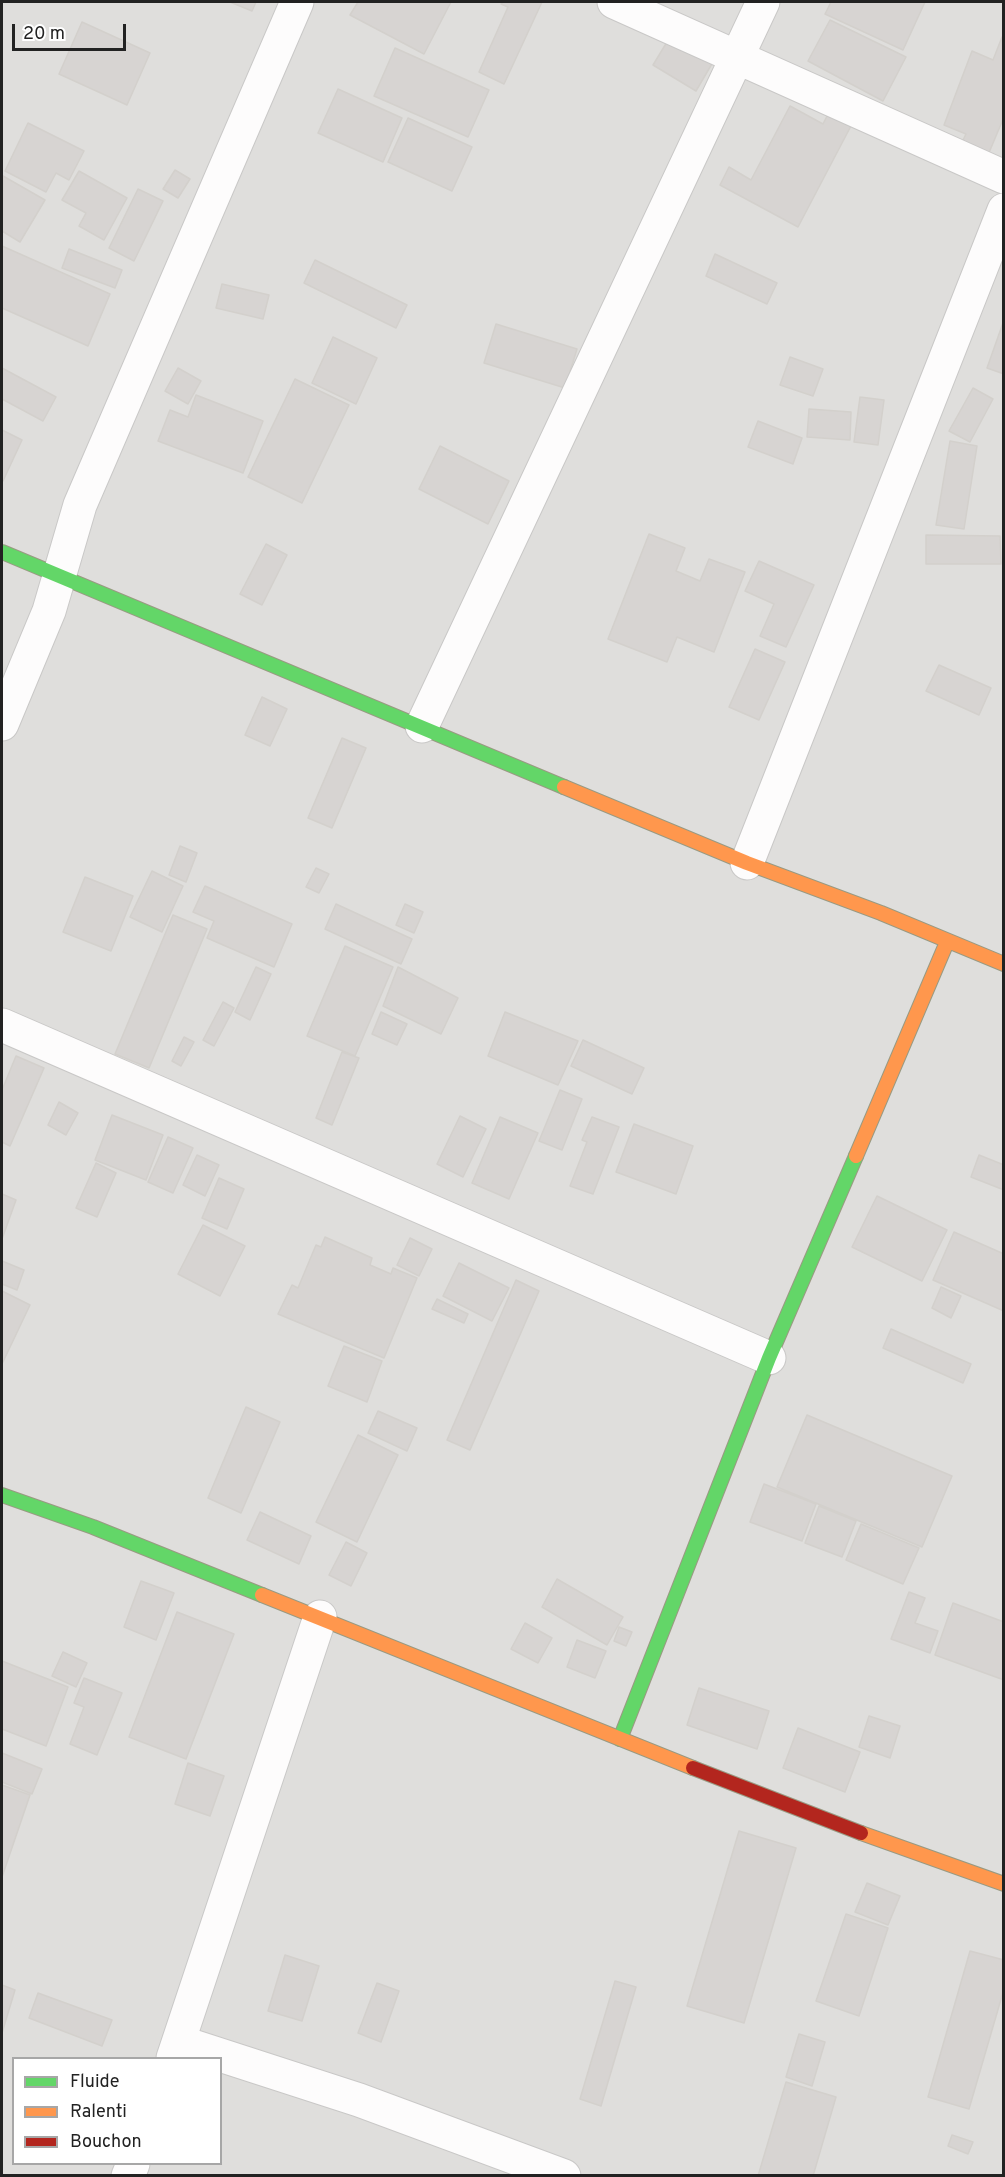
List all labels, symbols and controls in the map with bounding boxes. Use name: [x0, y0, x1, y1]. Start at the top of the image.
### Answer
scale bar: [15, 12, 129, 50]
text: 20 m: [23, 23, 65, 46]
legend: [12, 2057, 222, 2165]
text: Fluide: [70, 2071, 119, 2094]
text: Ralenti: [70, 2101, 127, 2124]
text: Bouchon: [70, 2131, 142, 2154]

